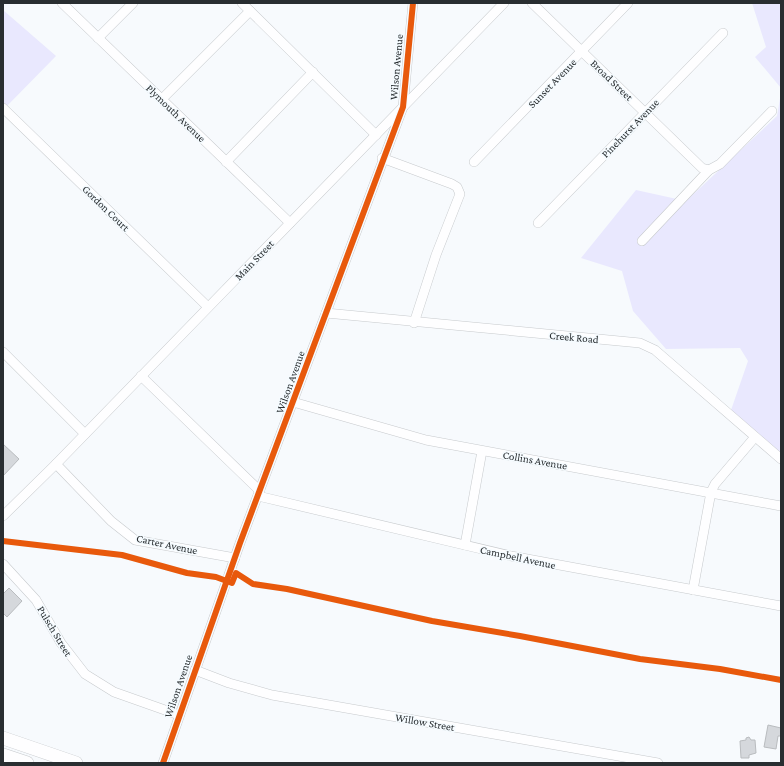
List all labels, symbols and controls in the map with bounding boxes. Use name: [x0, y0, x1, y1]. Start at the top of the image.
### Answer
street label: Wilson Avenue: [387, 34, 405, 100]
street label: Sunset Avenue: [525, 56, 579, 110]
street label: Broad Street: [588, 57, 636, 103]
street label: Plymouth Avenue: [143, 82, 208, 145]
street label: Pinehurst Avenue: [599, 96, 661, 160]
street label: Gordon Court: [80, 183, 132, 234]
street label: Main Street: [232, 237, 276, 282]
street label: Creek Road: [549, 329, 599, 345]
street label: Wilson Avenue: [273, 349, 307, 415]
street label: Collins Avenue: [502, 448, 568, 472]
street label: Carter Avenue: [135, 532, 199, 556]
street label: Campbell Avenue: [479, 543, 557, 572]
street label: Pulsch Street: [35, 604, 75, 659]
street label: Wilson Avenue: [162, 653, 194, 719]
street label: Willow Street: [394, 711, 456, 733]

